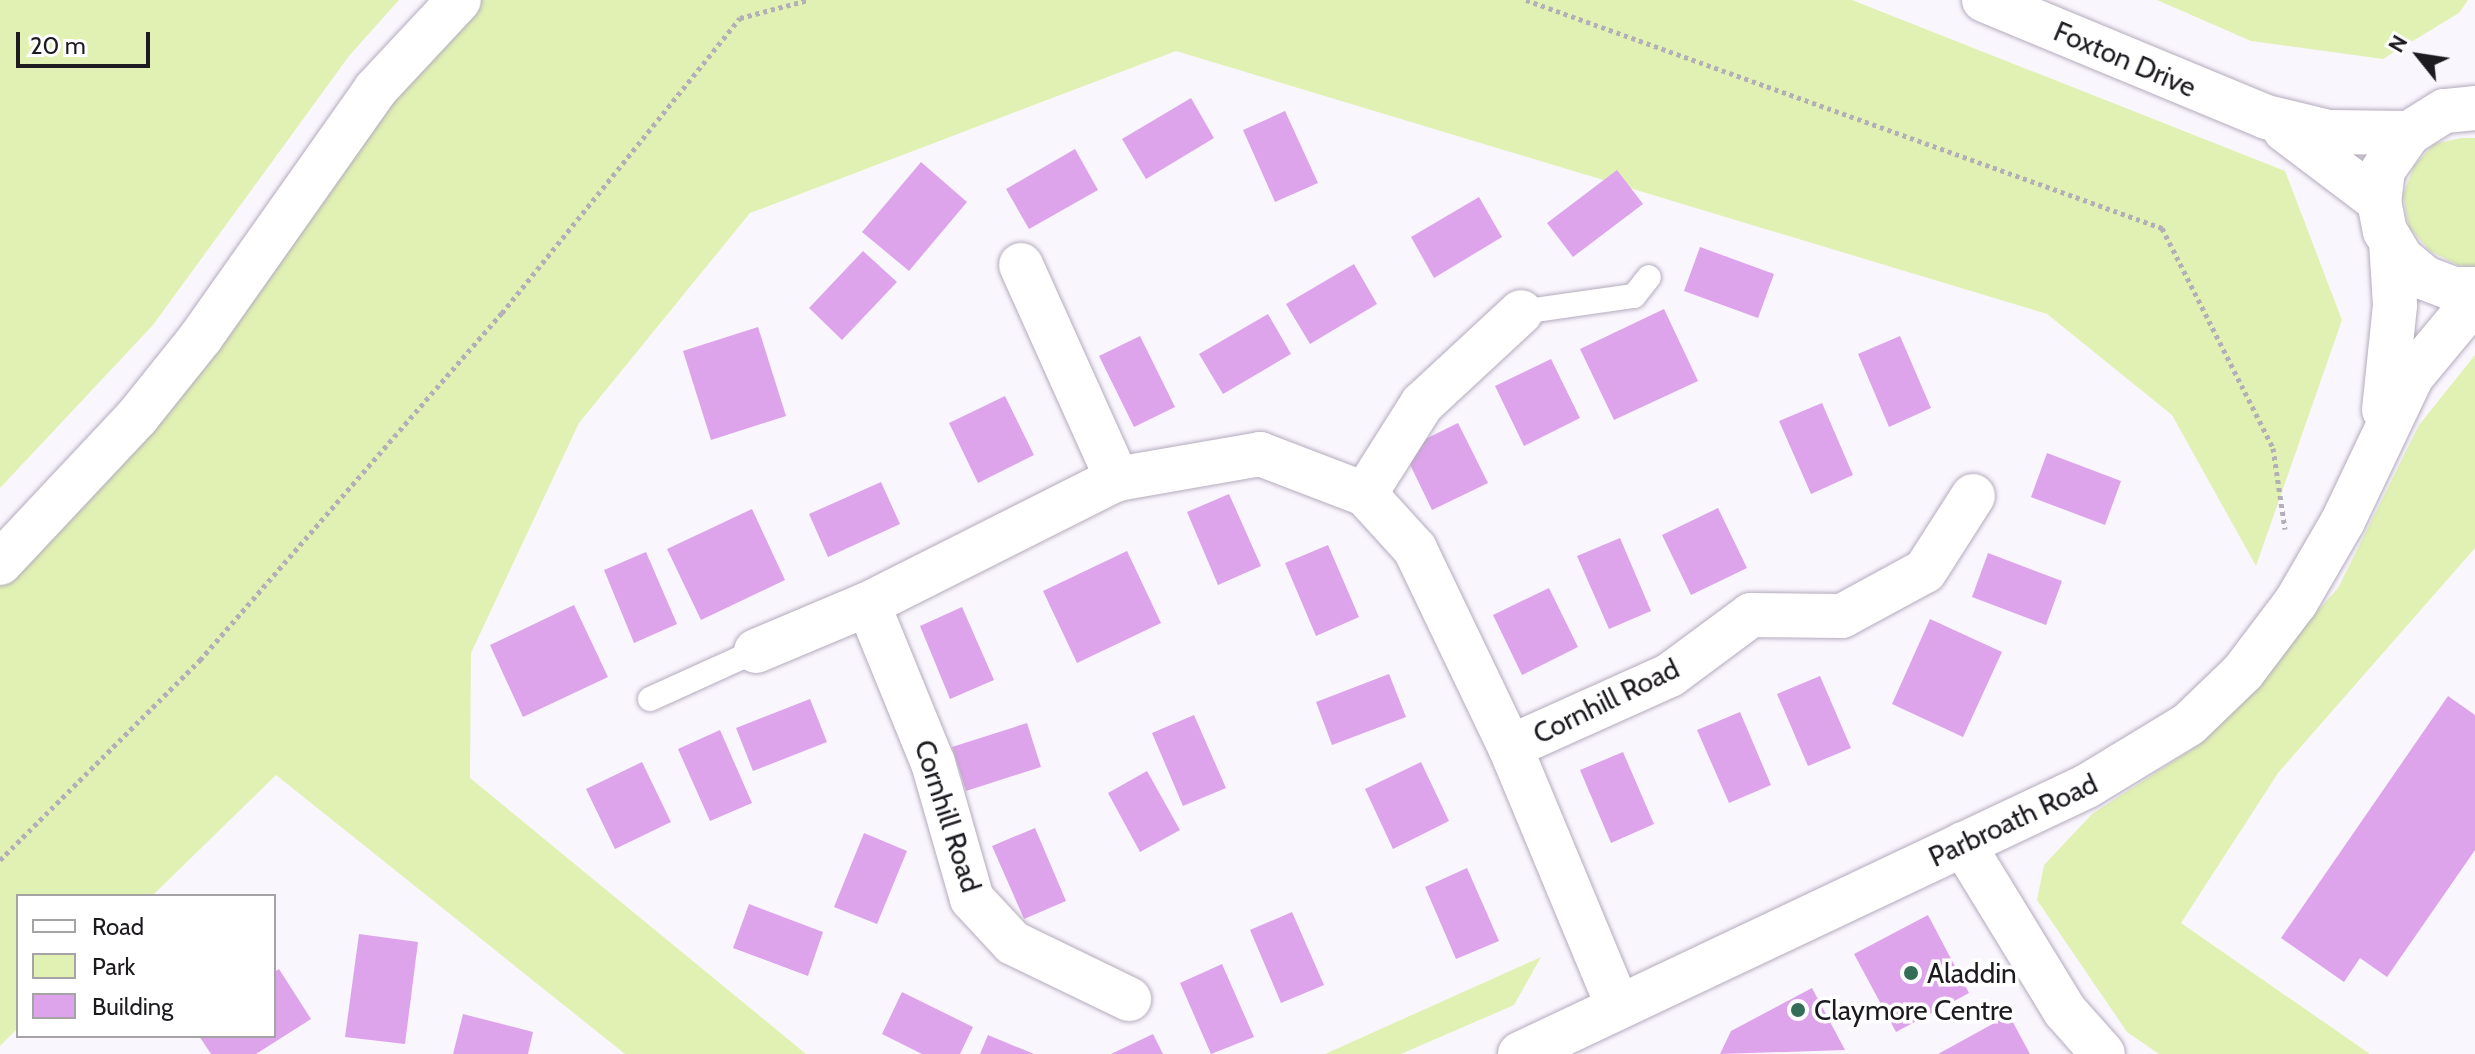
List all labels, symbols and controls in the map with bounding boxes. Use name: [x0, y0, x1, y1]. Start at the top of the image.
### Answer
street label: Foxton Drive: [2049, 14, 2201, 104]
scale bar: [20, 16, 154, 66]
north arrow: [2379, 16, 2459, 96]
text: N: [2382, 30, 2413, 57]
text: 20 m: [30, 31, 86, 60]
street label: Cornhill Road: [1528, 651, 1684, 751]
street label: Cornhill Road: [908, 736, 988, 896]
street label: Parbroath Road: [1923, 766, 2103, 874]
legend: [16, 894, 276, 1038]
text: Road: [92, 912, 144, 941]
text: Park: [92, 952, 135, 981]
place label: Aladdin: [1927, 956, 2017, 990]
marker: Aladdin: [1902, 964, 1920, 982]
text: Building: [92, 992, 173, 1021]
place label: Claymore Centre: [1814, 993, 2013, 1027]
marker: Claymore Centre: [1789, 1001, 1807, 1019]

